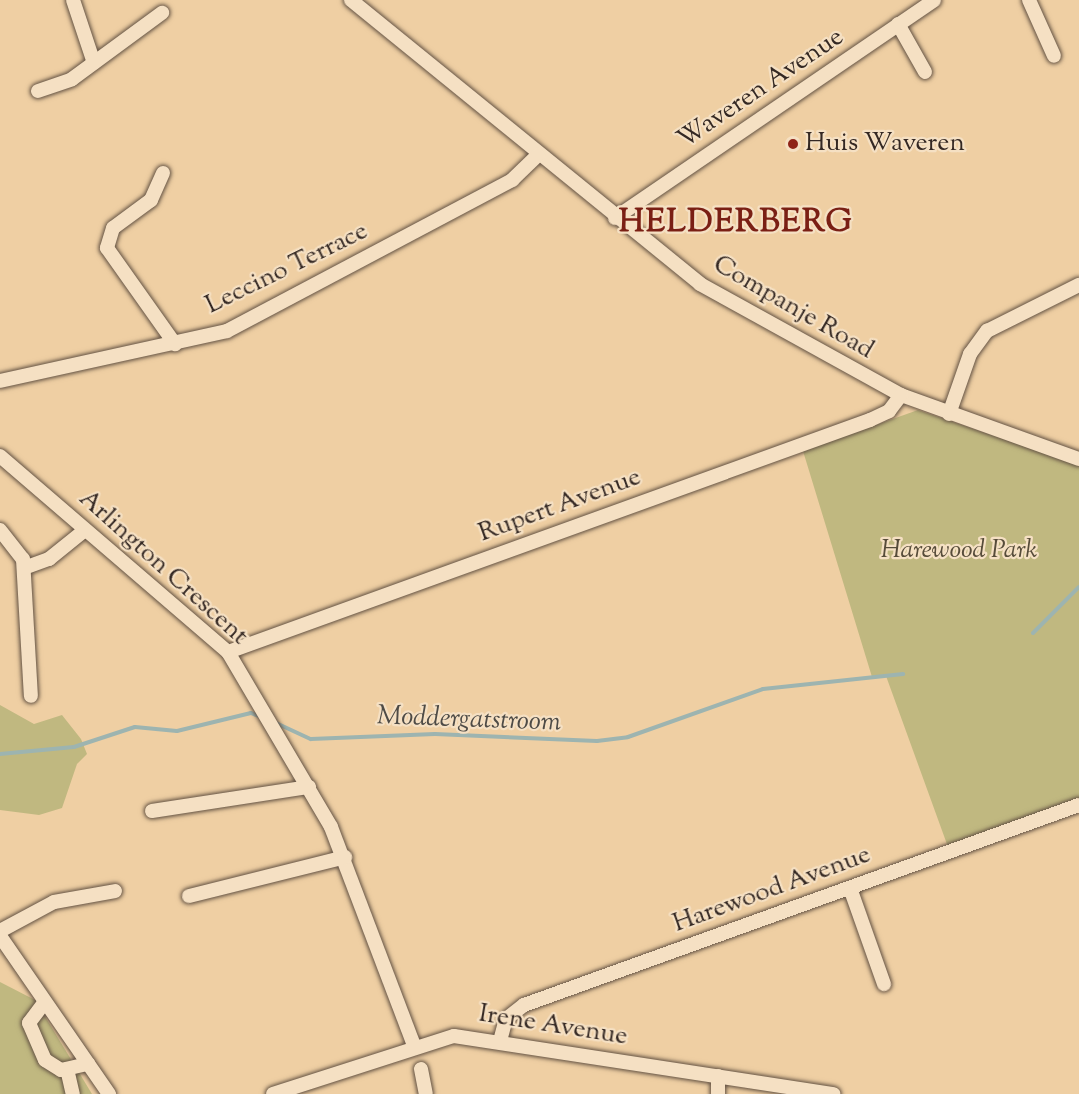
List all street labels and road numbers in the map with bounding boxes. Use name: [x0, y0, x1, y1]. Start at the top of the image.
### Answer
street label: Waveren Avenue: [672, 22, 850, 156]
street label: Leccino Terrace: [201, 216, 373, 322]
street label: Companje Road: [707, 249, 879, 367]
street label: Rupert Avenue: [475, 462, 645, 550]
street label: Arlington Crescent: [72, 484, 254, 652]
street label: Harewood Avenue: [669, 840, 875, 940]
street label: Irene Avenue: [476, 999, 630, 1053]

